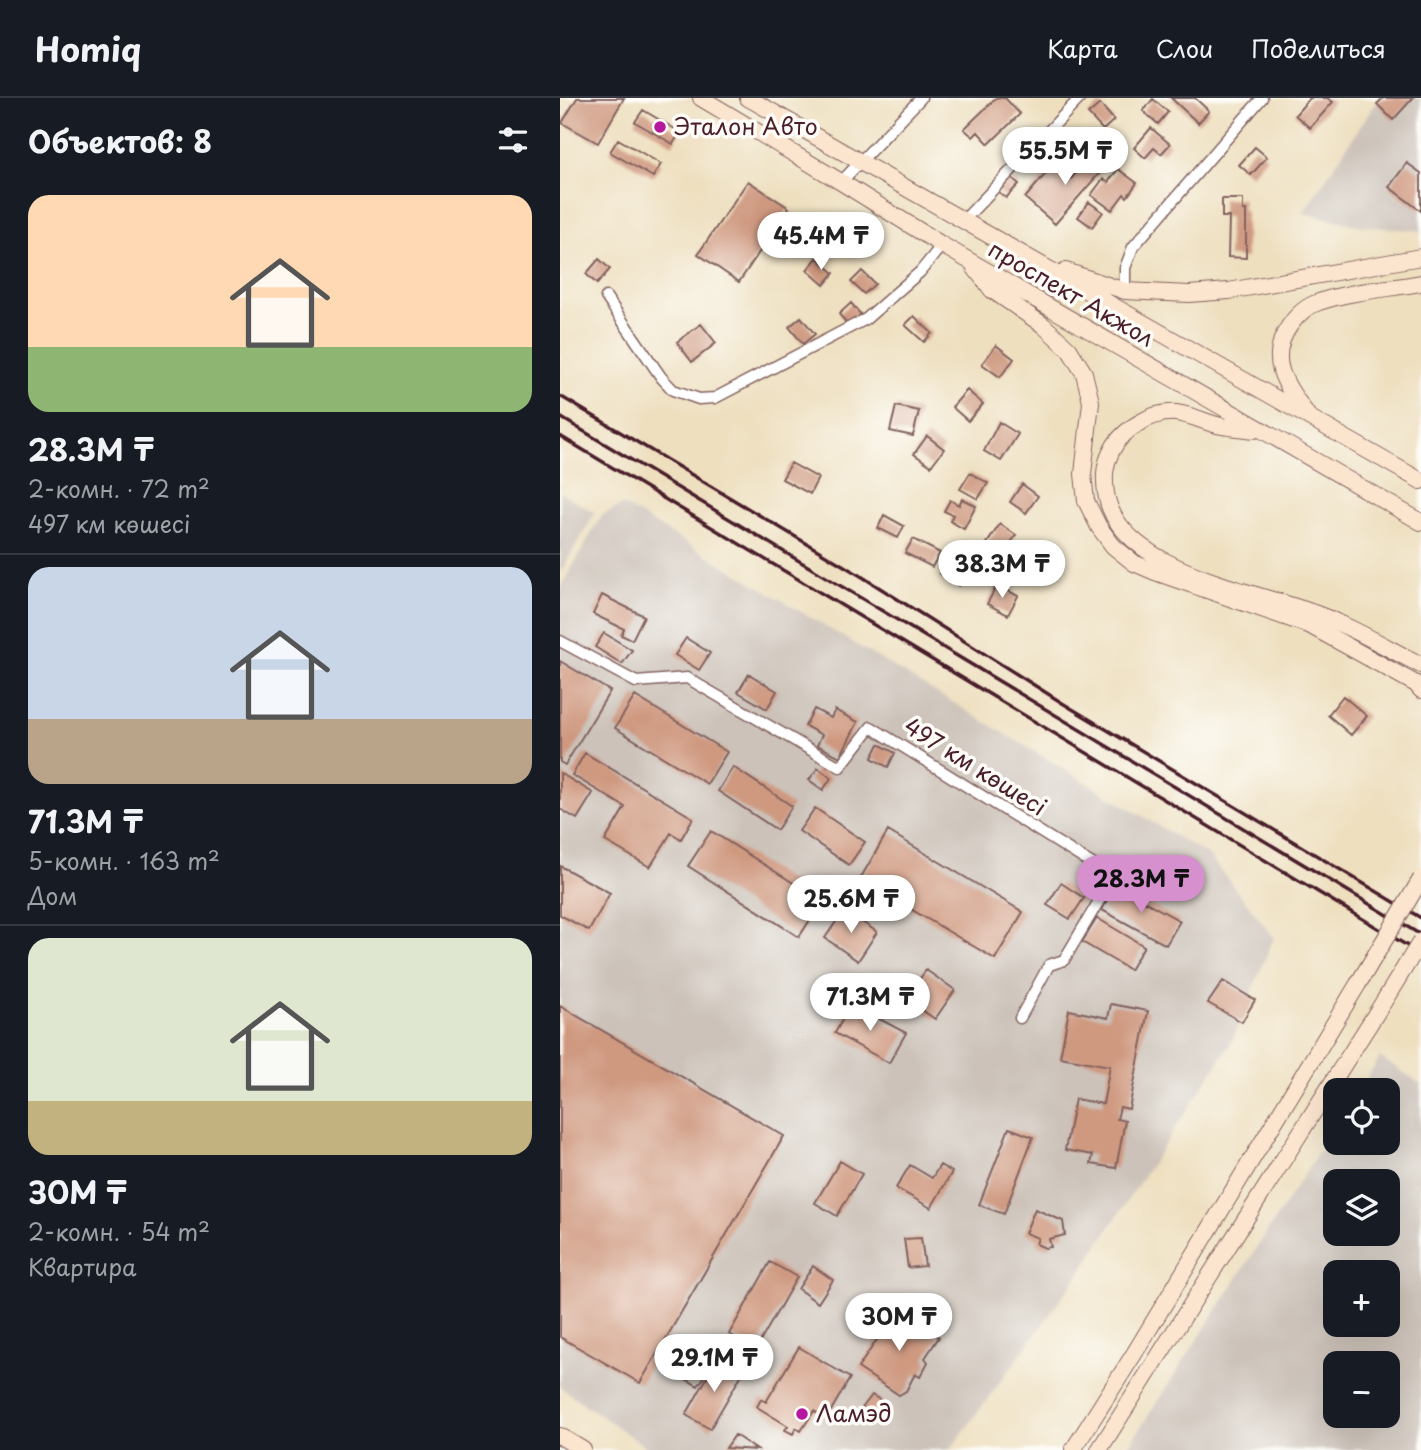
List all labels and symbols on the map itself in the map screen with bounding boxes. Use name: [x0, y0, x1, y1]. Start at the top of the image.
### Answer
place label: Эталон Авто: [674, 108, 818, 143]
marker: Эталон Авто: [652, 119, 668, 135]
pin: 55.5M ₸: [1000, 127, 1130, 187]
pin: 45.4M ₸: [756, 212, 886, 272]
street label: проспект Акжол: [982, 231, 1161, 355]
pin: 38.3M ₸: [937, 540, 1067, 600]
street label: 497 км көшесі: [898, 708, 1054, 824]
pin: 28.3M ₸: [1076, 856, 1206, 915]
pin: 25.6M ₸: [786, 876, 916, 935]
pin: 71.3M ₸: [805, 974, 935, 1033]
pin: 30M ₸: [850, 1294, 948, 1353]
pin: 29.1M ₸: [649, 1334, 779, 1394]
place label: Ламэд: [816, 1395, 892, 1430]
marker: Ламэд: [794, 1406, 810, 1422]

